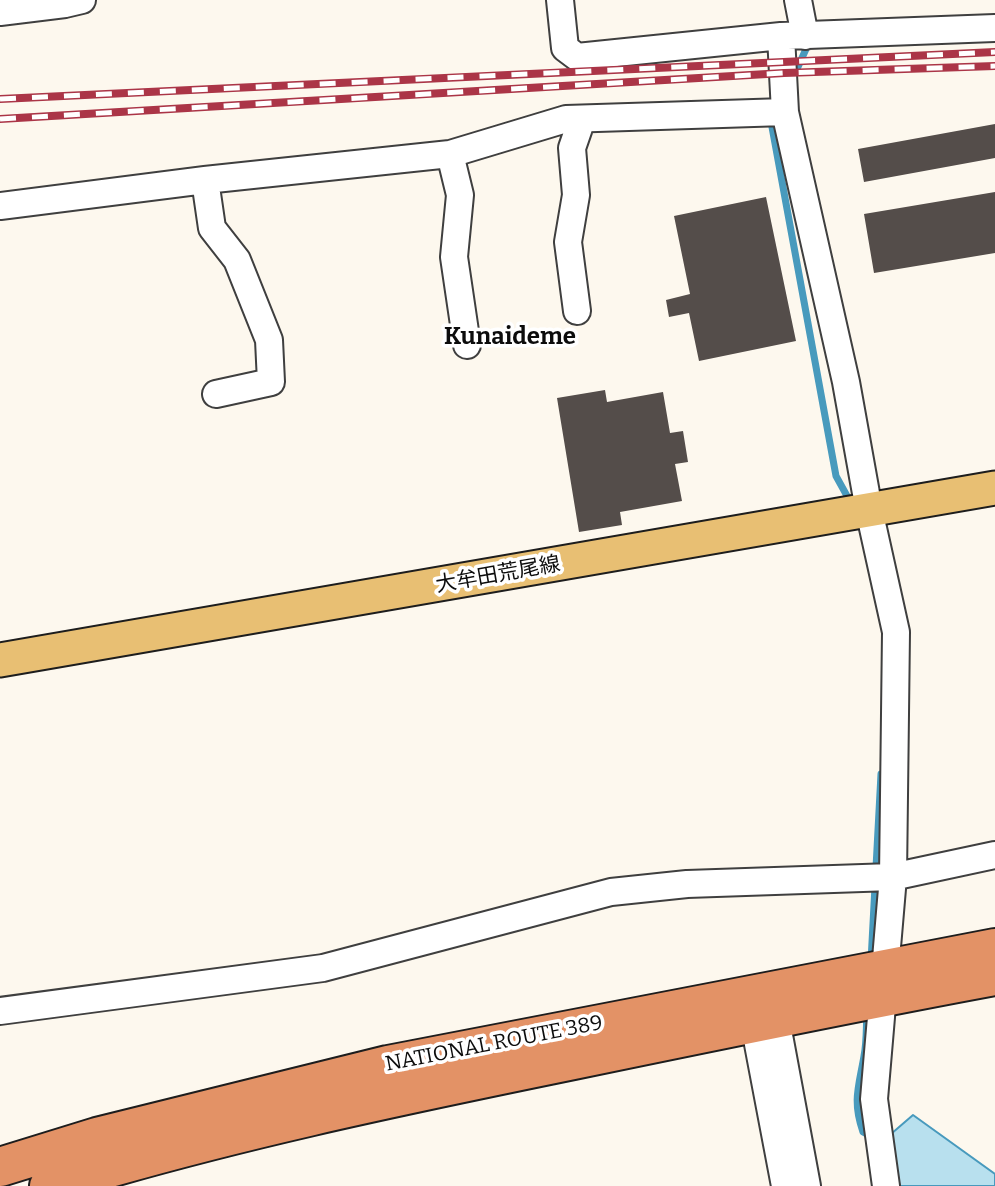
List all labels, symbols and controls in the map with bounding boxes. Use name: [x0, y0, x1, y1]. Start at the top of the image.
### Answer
district label: Kunaideme: [444, 323, 576, 351]
street label: 大牟田荒尾線: [434, 552, 562, 598]
street label: NATIONAL ROUTE 389: [383, 1011, 605, 1077]

